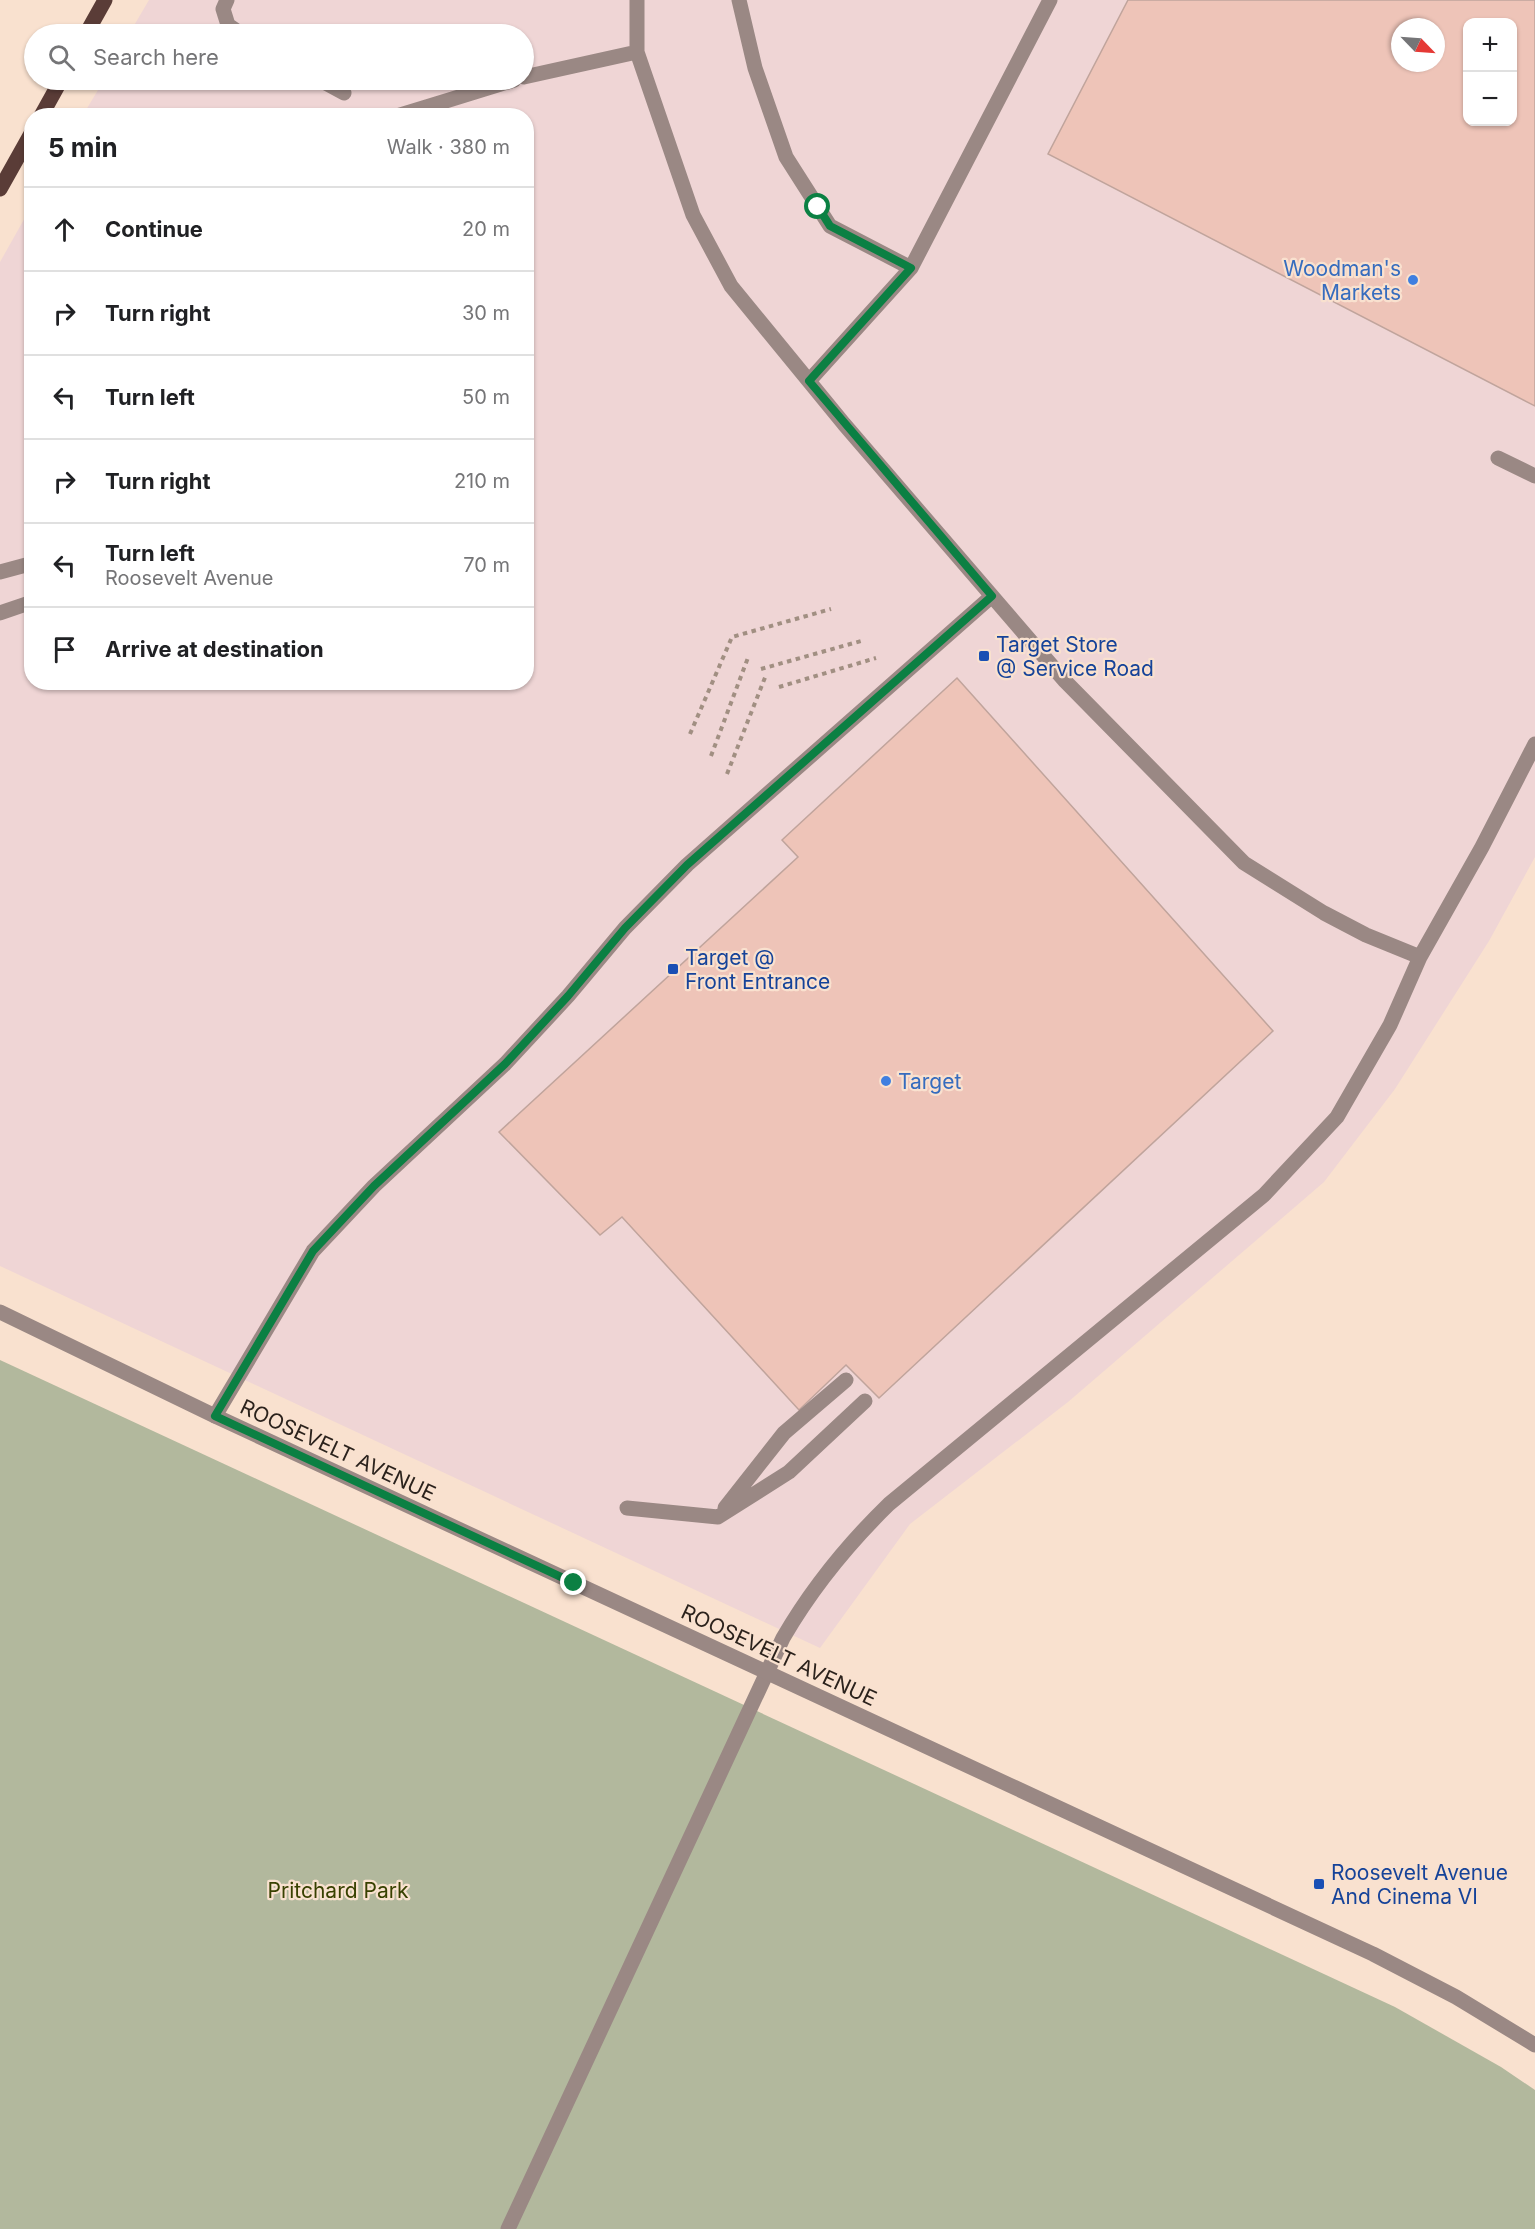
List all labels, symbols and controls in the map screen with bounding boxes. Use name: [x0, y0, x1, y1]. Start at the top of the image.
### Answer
north arrow: [1391, 18, 1445, 72]
map controls: [1463, 18, 1517, 126]
button: +: [1463, 18, 1517, 72]
search box: [24, 24, 534, 90]
icon: search: [45, 41, 78, 74]
text: Search here: [93, 44, 219, 70]
button: −: [1463, 72, 1517, 126]
text: 5 min: [48, 132, 118, 163]
text: Walk · 380 m: [387, 135, 510, 159]
route start: [804, 193, 830, 219]
icon: ahead: [48, 213, 81, 246]
text: Continue: [105, 216, 203, 242]
text: 20 m: [462, 217, 510, 241]
place label: Woodman's Markets: [1283, 256, 1401, 305]
marker: Woodman's Markets: [1406, 273, 1420, 287]
icon: right: [48, 297, 81, 330]
text: Turn right: [105, 300, 211, 326]
text: 30 m: [462, 301, 510, 325]
icon: left: [48, 381, 81, 414]
text: Turn left: [105, 384, 195, 410]
text: 50 m: [462, 385, 510, 409]
icon: right: [48, 465, 81, 498]
text: Turn right: [105, 468, 211, 494]
text: 210 m: [454, 469, 510, 493]
text: Turn left: [105, 540, 195, 566]
icon: left: [48, 549, 81, 582]
text: 70 m: [463, 553, 510, 577]
text: Roosevelt Avenue: [105, 566, 273, 590]
place label: Target Store @ Service Road: [996, 632, 1154, 681]
icon: arrive: [48, 633, 81, 666]
text: Arrive at destination: [105, 636, 324, 662]
marker: Target Store @ Service Road: [977, 649, 991, 663]
place label: Target @ Front Entrance: [685, 945, 830, 994]
marker: Target @ Front Entrance: [666, 962, 680, 976]
place label: Target: [898, 1069, 961, 1094]
marker: Target: [879, 1074, 893, 1088]
street label: ROOSEVELT AVENUE: [236, 1394, 440, 1506]
route end: [560, 1569, 586, 1595]
street label: ROOSEVELT AVENUE: [677, 1599, 881, 1711]
place label: Roosevelt Avenue And Cinema VI: [1331, 1860, 1508, 1909]
marker: Roosevelt Avenue And Cinema VI: [1312, 1877, 1326, 1891]
park label: Pritchard Park: [268, 1878, 409, 1903]

